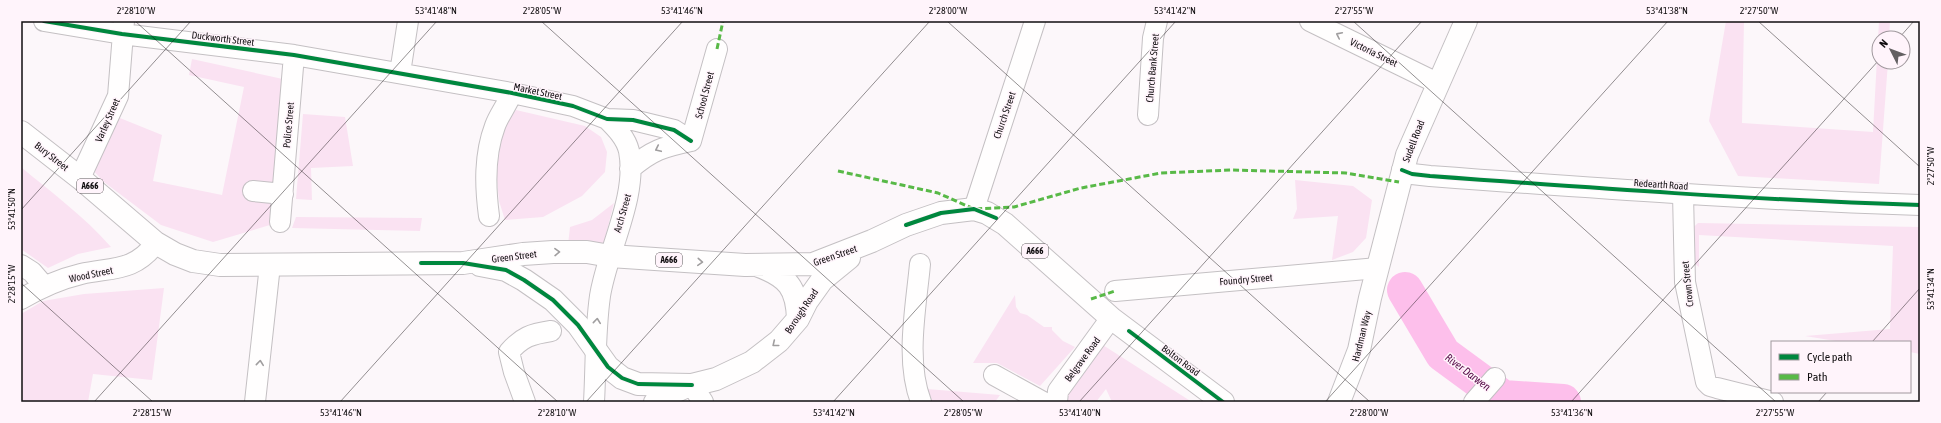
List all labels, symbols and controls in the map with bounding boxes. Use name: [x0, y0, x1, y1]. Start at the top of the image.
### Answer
text: 2°28'10"W: [117, 5, 156, 16]
text: 53°41'48"N: [415, 5, 457, 16]
text: 2°28'05"W: [523, 5, 562, 16]
text: 53°41'46"N: [661, 5, 703, 16]
text: 2°28'00"W: [929, 5, 968, 16]
text: 53°41'42"N: [1154, 5, 1196, 16]
text: 2°27'55"W: [1335, 5, 1374, 16]
text: 53°41'38"N: [1646, 5, 1688, 16]
text: 2°27'50"W: [1740, 5, 1779, 16]
street label: Duckworth Street: [191, 29, 255, 48]
north arrow: [1871, 30, 1911, 70]
one-way arrow: [1336, 32, 1344, 40]
street label: Church Bank Street: [1144, 33, 1161, 103]
street label: Victoria Street: [1348, 36, 1399, 69]
text: N: [1877, 37, 1890, 50]
street label: School Street: [693, 70, 716, 120]
street label: Market Street: [513, 81, 563, 102]
street label: Church Street: [991, 90, 1018, 140]
street label: Varley Street: [93, 97, 122, 144]
street label: Police Street: [281, 102, 296, 148]
street label: Sudell Road: [1400, 118, 1427, 164]
street label: Bury Street: [33, 140, 71, 173]
one-way arrow: [655, 144, 662, 152]
text: 2°27'50"W: [1925, 146, 1936, 185]
street label: Redearth Road: [1633, 177, 1689, 192]
road number: A666: [77, 179, 103, 193]
text: 53°41'50"N: [6, 188, 17, 230]
street label: Arch Street: [612, 192, 633, 234]
street label: Green Street: [812, 243, 859, 268]
road number: A666: [1022, 244, 1048, 258]
street label: Green Street: [491, 248, 537, 265]
one-way arrow: [554, 248, 560, 256]
road number: A666: [656, 253, 682, 267]
one-way arrow: [697, 257, 704, 266]
street label: Crown Street: [1680, 260, 1695, 307]
text: 2°28'15"W: [6, 264, 17, 303]
street label: Wood Street: [68, 264, 114, 284]
text: 53°41'34"N: [1925, 268, 1936, 310]
street label: Foundry Street: [1219, 272, 1273, 287]
street label: Borough Road: [782, 287, 821, 336]
street label: Hardman Way: [1350, 310, 1373, 363]
one-way arrow: [593, 318, 602, 324]
street label: Belgrave Road: [1063, 335, 1102, 384]
one-way arrow: [772, 340, 779, 347]
legend: [1771, 341, 1911, 393]
street label: Bolton Road: [1159, 342, 1202, 378]
text: Cycle path: [1807, 350, 1852, 364]
water label: River Darwen: [1443, 351, 1494, 393]
one-way arrow: [255, 360, 264, 366]
text: Path: [1807, 370, 1828, 384]
text: 2°28'15"W: [133, 407, 172, 418]
text: 53°41'46"N: [320, 407, 362, 418]
text: 2°28'10"W: [538, 407, 577, 418]
text: 53°41'42"N: [813, 407, 855, 418]
text: 2°28'05"W: [944, 407, 983, 418]
text: 53°41'40"N: [1059, 407, 1101, 418]
text: 2°28'00"W: [1350, 407, 1389, 418]
text: 53°41'36"N: [1551, 407, 1593, 418]
text: 2°27'55"W: [1756, 407, 1795, 418]

